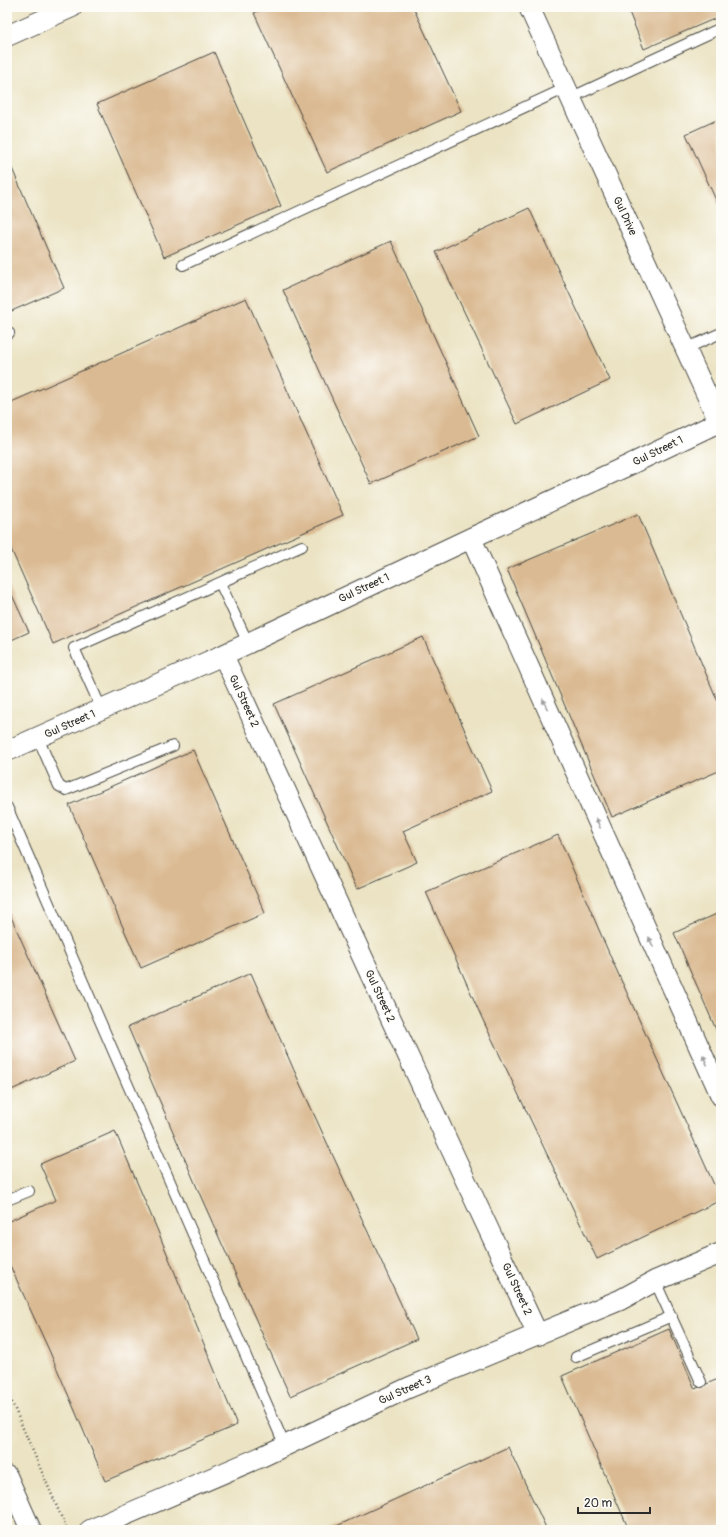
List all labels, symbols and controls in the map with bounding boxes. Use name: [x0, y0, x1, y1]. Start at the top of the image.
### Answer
street label: Gul Drive: [610, 195, 640, 238]
street label: Gul Street 1: [631, 433, 685, 469]
street label: Gul Street 1: [337, 571, 391, 605]
street label: Gul Street 2: [226, 673, 262, 729]
one-way arrow: [542, 699, 548, 710]
street label: Gul Street 1: [43, 707, 97, 741]
one-way arrow: [595, 817, 601, 829]
one-way arrow: [648, 935, 654, 947]
street label: Gul Street 2: [362, 968, 398, 1024]
one-way arrow: [702, 1054, 708, 1066]
street label: Gul Street 2: [499, 1261, 535, 1317]
street label: Gul Street 3: [377, 1373, 433, 1407]
scale bar: [578, 1489, 650, 1515]
text: 20 m: [584, 1496, 613, 1511]

